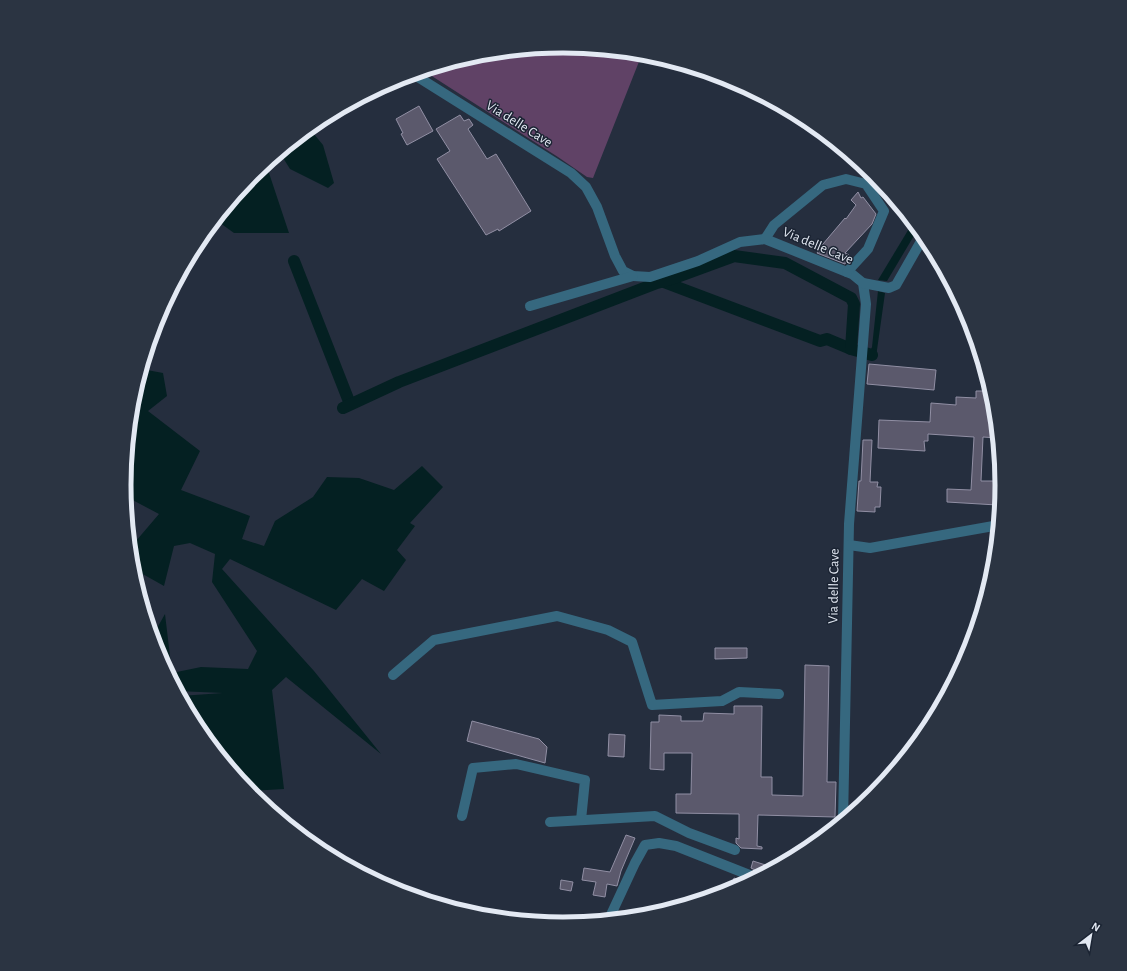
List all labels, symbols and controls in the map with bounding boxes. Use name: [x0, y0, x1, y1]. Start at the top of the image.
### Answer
street label: Via delle Cave: [483, 98, 555, 150]
street label: Via delle Cave: [781, 225, 855, 267]
street label: Via delle Cave: [826, 548, 842, 624]
north arrow: [1071, 915, 1111, 955]
text: N: [1090, 920, 1102, 934]

